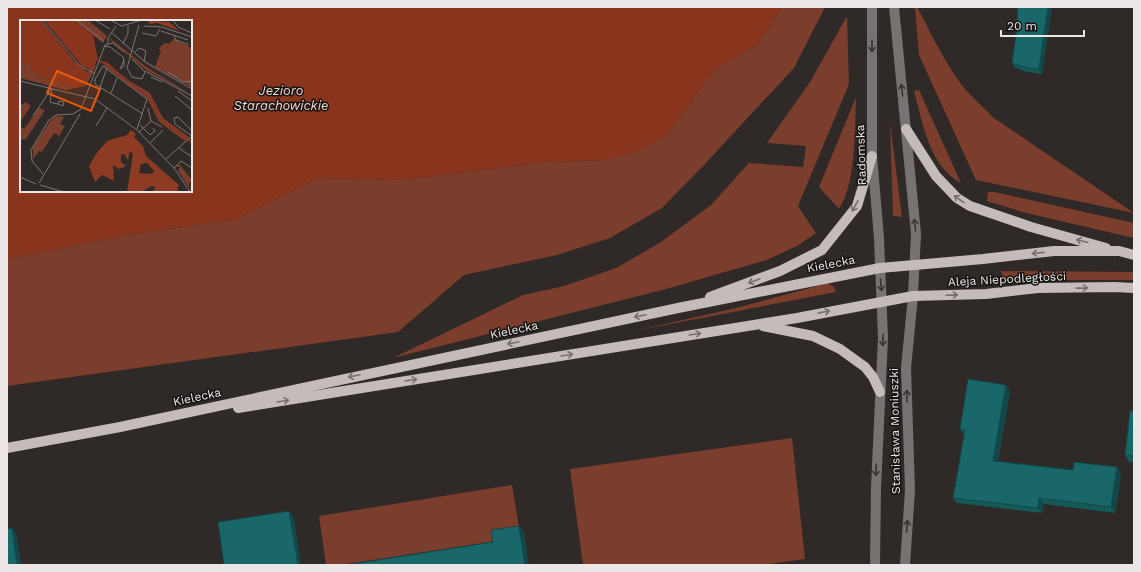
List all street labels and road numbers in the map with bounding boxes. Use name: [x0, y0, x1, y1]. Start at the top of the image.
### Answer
street label: Radomska: [853, 124, 869, 186]
street label: Kielecka: [806, 252, 856, 276]
street label: Aleja Niepodległości: [948, 269, 1066, 289]
street label: Kielecka: [489, 318, 540, 342]
street label: Stanisława Moniuszki: [887, 368, 903, 494]
street label: Kielecka: [172, 385, 223, 409]

